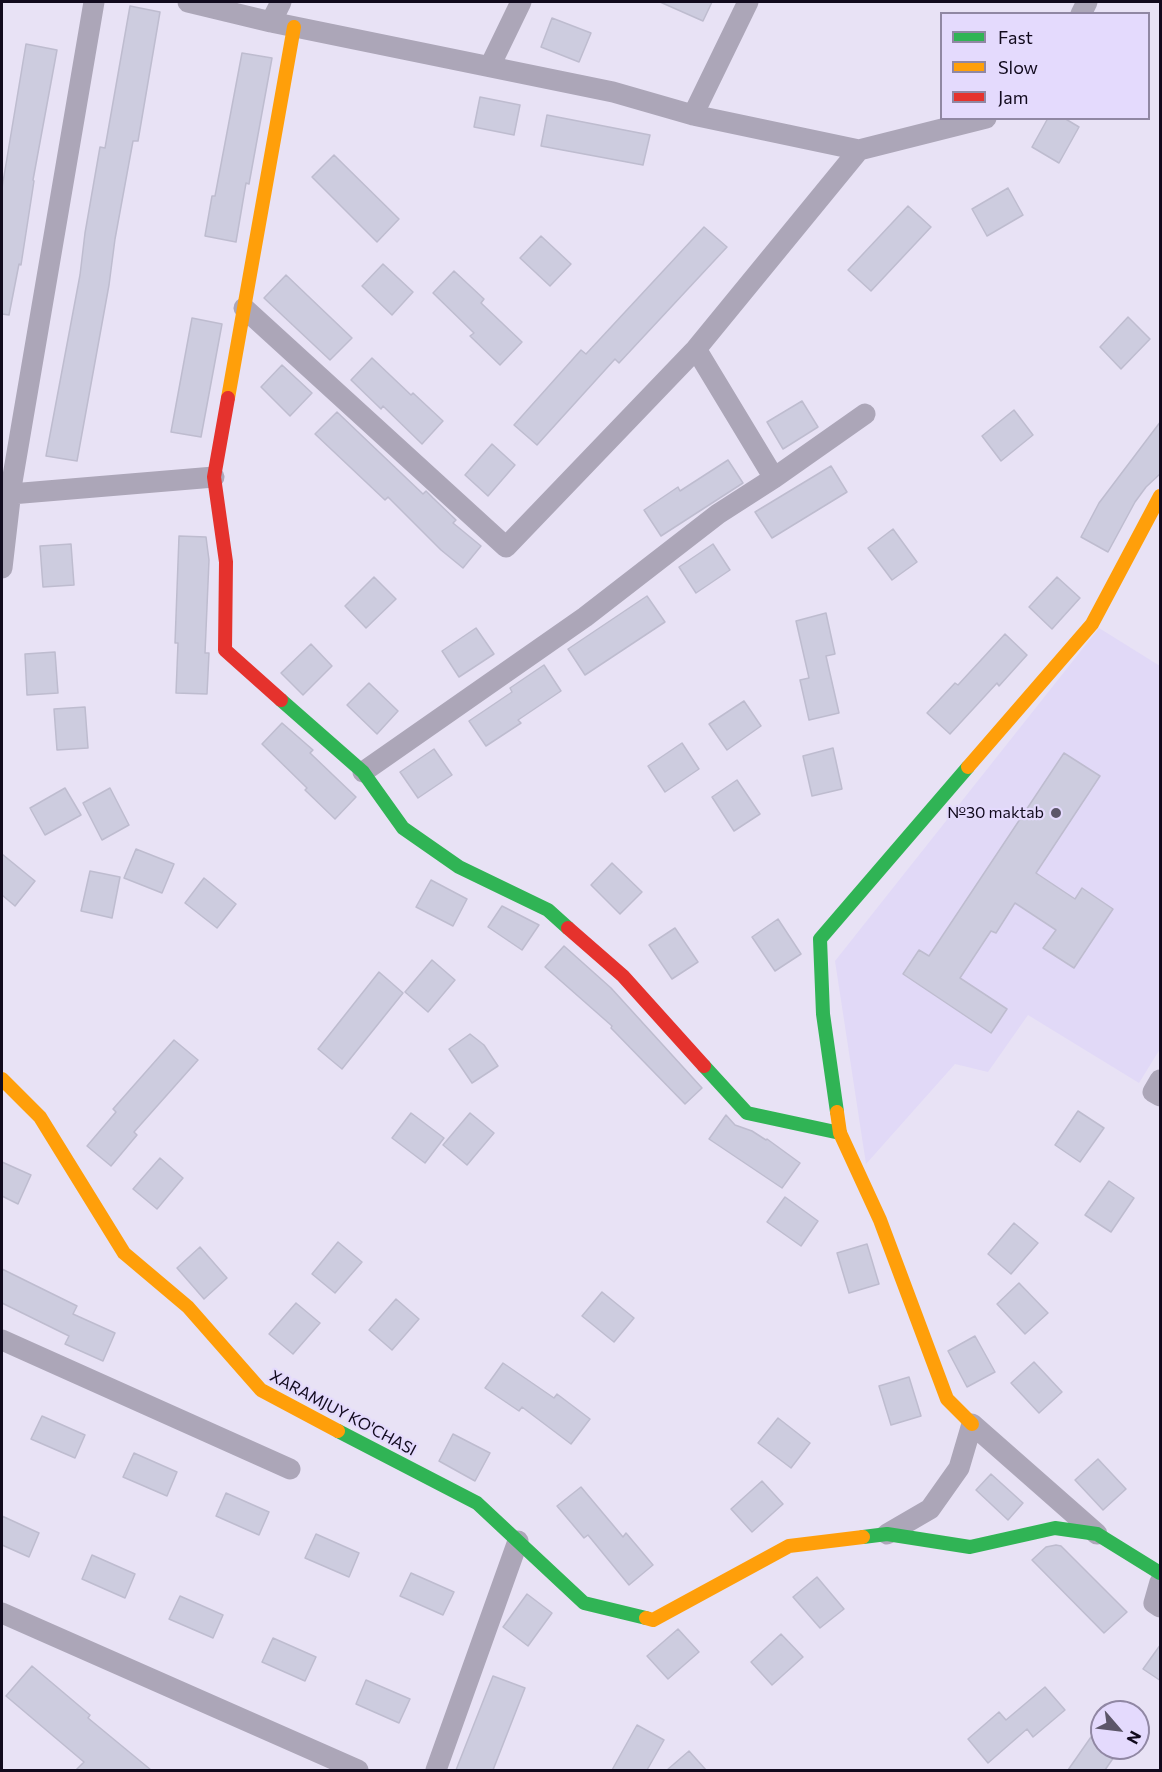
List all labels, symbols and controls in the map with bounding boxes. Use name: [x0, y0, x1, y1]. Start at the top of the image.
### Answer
legend: [940, 12, 1150, 120]
text: Fast: [998, 26, 1033, 48]
text: Slow: [998, 56, 1038, 78]
text: Jam: [998, 86, 1028, 108]
place label: №30 maktab: [947, 803, 1044, 823]
marker: №30 maktab: [1049, 806, 1063, 820]
street label: XARAMJUY KO'CHASI: [266, 1366, 420, 1460]
north arrow: [1090, 1700, 1150, 1760]
text: N: [1123, 1728, 1146, 1748]

